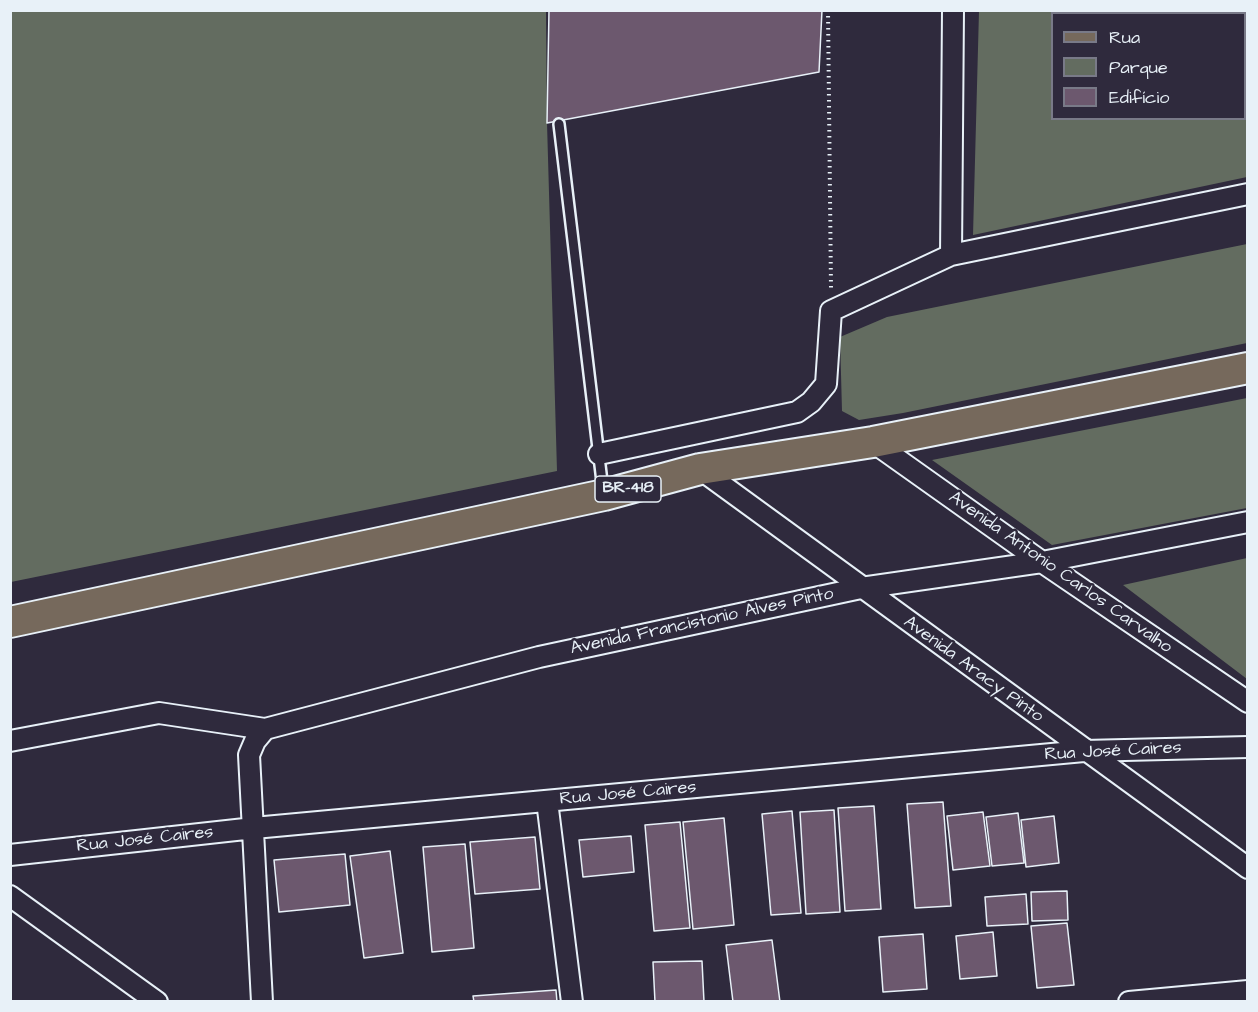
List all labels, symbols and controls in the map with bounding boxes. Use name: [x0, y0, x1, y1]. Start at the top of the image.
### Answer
legend: [1051, 12, 1246, 120]
text: Rua: [1109, 25, 1140, 50]
text: Parque: [1109, 55, 1168, 80]
text: Edifício: [1109, 85, 1169, 110]
road number: BR-418: [595, 476, 661, 502]
street label: Avenida Antonio Carlos Carvalho: [944, 487, 1176, 659]
street label: Avenida Francistonio Alves Pinto: [569, 584, 835, 660]
street label: Avenida Aracy Pinto: [899, 612, 1047, 728]
street label: Rua José Caires: [1044, 738, 1182, 766]
street label: Rua José Caires: [559, 777, 697, 811]
street label: Rua José Caires: [76, 822, 214, 858]

